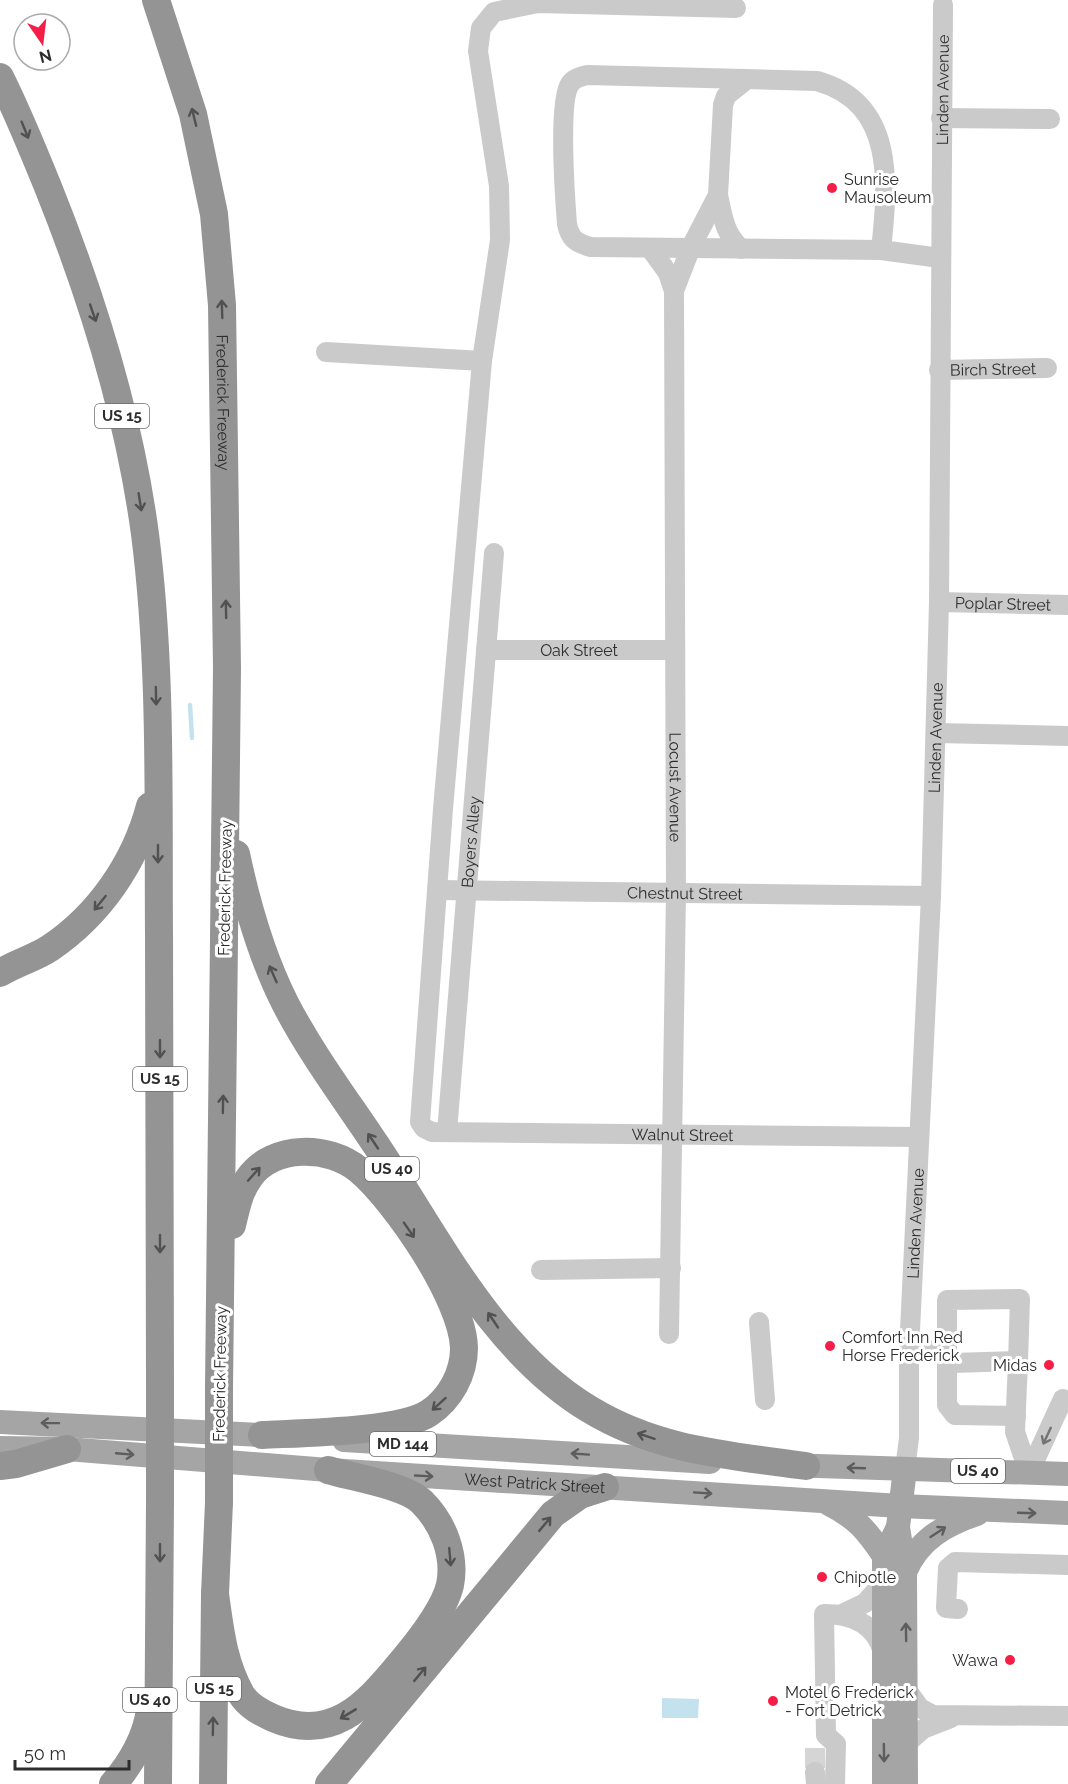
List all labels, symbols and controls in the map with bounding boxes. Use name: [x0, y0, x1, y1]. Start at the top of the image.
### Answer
north arrow: [12, 12, 72, 72]
street label: Linden Avenue: [933, 35, 952, 145]
text: N: [37, 45, 54, 67]
one-way arrow: [187, 108, 199, 127]
one-way arrow: [20, 120, 31, 139]
place label: Sunrise Mausoleum: [844, 170, 931, 207]
marker: Sunrise Mausoleum: [825, 181, 839, 195]
one-way arrow: [216, 300, 227, 320]
one-way arrow: [89, 303, 100, 322]
street label: Frederick Freeway: [213, 334, 234, 471]
street label: Birch Street: [950, 359, 1037, 379]
road number: US 15: [95, 404, 149, 428]
one-way arrow: [134, 491, 145, 511]
street label: Poplar Street: [955, 593, 1052, 614]
one-way arrow: [221, 600, 232, 620]
street label: Oak Street: [540, 641, 618, 660]
street label: Linden Avenue: [924, 682, 946, 793]
one-way arrow: [150, 685, 162, 705]
street label: Locust Avenue: [666, 732, 685, 842]
street label: Boyers Alley: [457, 795, 484, 889]
street label: Frederick Freeway: [214, 820, 236, 956]
one-way arrow: [152, 844, 164, 864]
street label: Chestnut Street: [627, 883, 743, 903]
one-way arrow: [93, 895, 106, 911]
one-way arrow: [266, 965, 277, 983]
one-way arrow: [154, 1039, 166, 1059]
road number: US 15: [133, 1067, 187, 1091]
one-way arrow: [217, 1095, 229, 1115]
street label: Walnut Street: [632, 1125, 734, 1145]
one-way arrow: [367, 1133, 379, 1149]
road number: US 40: [365, 1157, 419, 1181]
one-way arrow: [247, 1167, 261, 1182]
street label: Linden Avenue: [903, 1168, 927, 1279]
one-way arrow: [403, 1222, 415, 1238]
one-way arrow: [154, 1234, 166, 1254]
street label: Frederick Freeway: [209, 1306, 231, 1442]
one-way arrow: [487, 1313, 499, 1329]
place label: Comfort Inn Red Horse Frederick: [842, 1328, 963, 1365]
marker: Comfort Inn Red Horse Frederick: [823, 1339, 837, 1353]
place label: Midas: [993, 1356, 1037, 1375]
marker: Midas: [1042, 1358, 1056, 1372]
one-way arrow: [432, 1397, 447, 1411]
one-way arrow: [41, 1417, 61, 1429]
one-way arrow: [1041, 1427, 1053, 1445]
one-way arrow: [637, 1430, 656, 1441]
road number: MD 144: [370, 1432, 436, 1456]
one-way arrow: [115, 1449, 135, 1460]
one-way arrow: [571, 1449, 591, 1460]
road number: US 40: [951, 1459, 1005, 1483]
one-way arrow: [846, 1462, 866, 1473]
street label: West Patrick Street: [464, 1469, 606, 1497]
one-way arrow: [414, 1471, 434, 1482]
one-way arrow: [692, 1488, 712, 1499]
one-way arrow: [1017, 1507, 1037, 1518]
one-way arrow: [538, 1516, 551, 1532]
one-way arrow: [929, 1525, 946, 1537]
one-way arrow: [154, 1543, 166, 1563]
one-way arrow: [445, 1547, 456, 1567]
place label: Chipotle: [834, 1568, 896, 1587]
marker: Chipotle: [815, 1570, 829, 1584]
one-way arrow: [900, 1622, 912, 1642]
place label: Wawa: [952, 1651, 998, 1670]
marker: Wawa: [1003, 1653, 1017, 1667]
one-way arrow: [413, 1667, 427, 1682]
road number: US 15: [187, 1677, 241, 1701]
place label: Motel 6 Frederick - Fort Detrick: [785, 1683, 914, 1720]
road number: US 40: [123, 1688, 177, 1712]
marker: Motel 6 Frederick - Fort Detrick: [766, 1694, 780, 1708]
one-way arrow: [340, 1709, 357, 1721]
one-way arrow: [208, 1716, 219, 1736]
scale bar: [15, 1733, 129, 1771]
text: 50 m: [24, 1743, 66, 1764]
one-way arrow: [878, 1743, 890, 1763]

